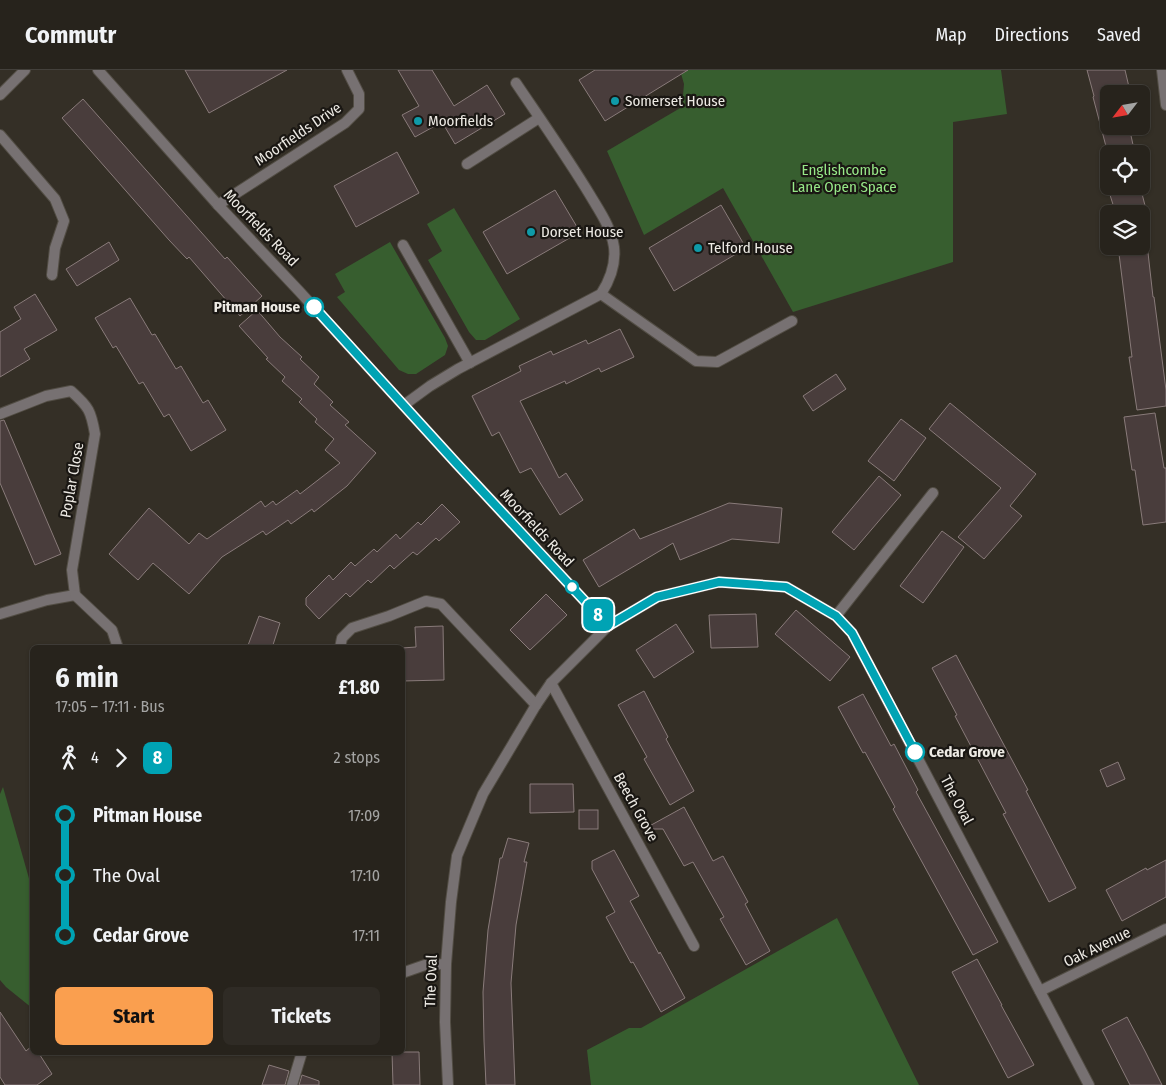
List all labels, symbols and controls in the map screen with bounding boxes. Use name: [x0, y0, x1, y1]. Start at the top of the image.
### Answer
text: Commutr: [25, 21, 116, 49]
text: Map: [935, 24, 967, 46]
text: Directions: [995, 24, 1069, 46]
text: Saved: [1097, 24, 1141, 46]
north arrow: [1100, 85, 1150, 135]
map controls: [1100, 85, 1150, 255]
place label: Somerset House: [625, 92, 725, 110]
marker: Somerset House: [609, 95, 621, 107]
street label: Moorfields Drive: [251, 98, 345, 170]
place label: Moorfields: [428, 112, 493, 130]
marker: Moorfields: [412, 115, 424, 127]
button: locate: [1100, 145, 1150, 195]
park label: Englishcombe Lane Open Space: [791, 161, 897, 196]
street label: Moorfields Road: [220, 186, 302, 270]
button: layers: [1100, 205, 1150, 255]
place label: Dorset House: [541, 223, 624, 241]
marker: Dorset House: [525, 226, 537, 238]
place label: Telford House: [708, 239, 793, 257]
marker: Telford House: [692, 242, 704, 254]
marker: Pitman House: [304, 297, 324, 317]
place label: Pitman House: [214, 298, 300, 316]
street label: Poplar Close: [57, 441, 87, 519]
street label: Moorfields Road: [496, 485, 578, 571]
unlabelled marker: [565, 580, 579, 594]
line badge: 8: [582, 599, 614, 631]
text: 8: [593, 604, 603, 626]
text: 6 min: [55, 661, 119, 694]
text: £1.80: [339, 676, 380, 699]
text: 17:05 – 17:11 · Bus: [55, 697, 164, 716]
marker: Cedar Grove: [905, 742, 925, 762]
place label: Cedar Grove: [929, 743, 1005, 761]
icon: walk: [55, 744, 83, 772]
icon: forward: [107, 744, 135, 772]
text: 8: [153, 747, 162, 769]
text: 4: [91, 748, 99, 767]
text: 2 stops: [334, 748, 380, 767]
street label: Beech Grove: [610, 769, 662, 845]
street label: The Oval: [937, 772, 977, 828]
text: Pitman House: [93, 804, 202, 827]
text: 17:09: [348, 806, 380, 825]
text: The Oval: [93, 864, 160, 887]
text: 17:10: [350, 866, 380, 885]
street label: Oak Avenue: [1061, 923, 1133, 971]
text: Cedar Grove: [93, 924, 189, 947]
text: 17:11: [352, 926, 380, 945]
street label: The Oval: [421, 954, 441, 1008]
button: Start: [55, 987, 213, 1045]
button: Tickets: [223, 987, 380, 1045]

